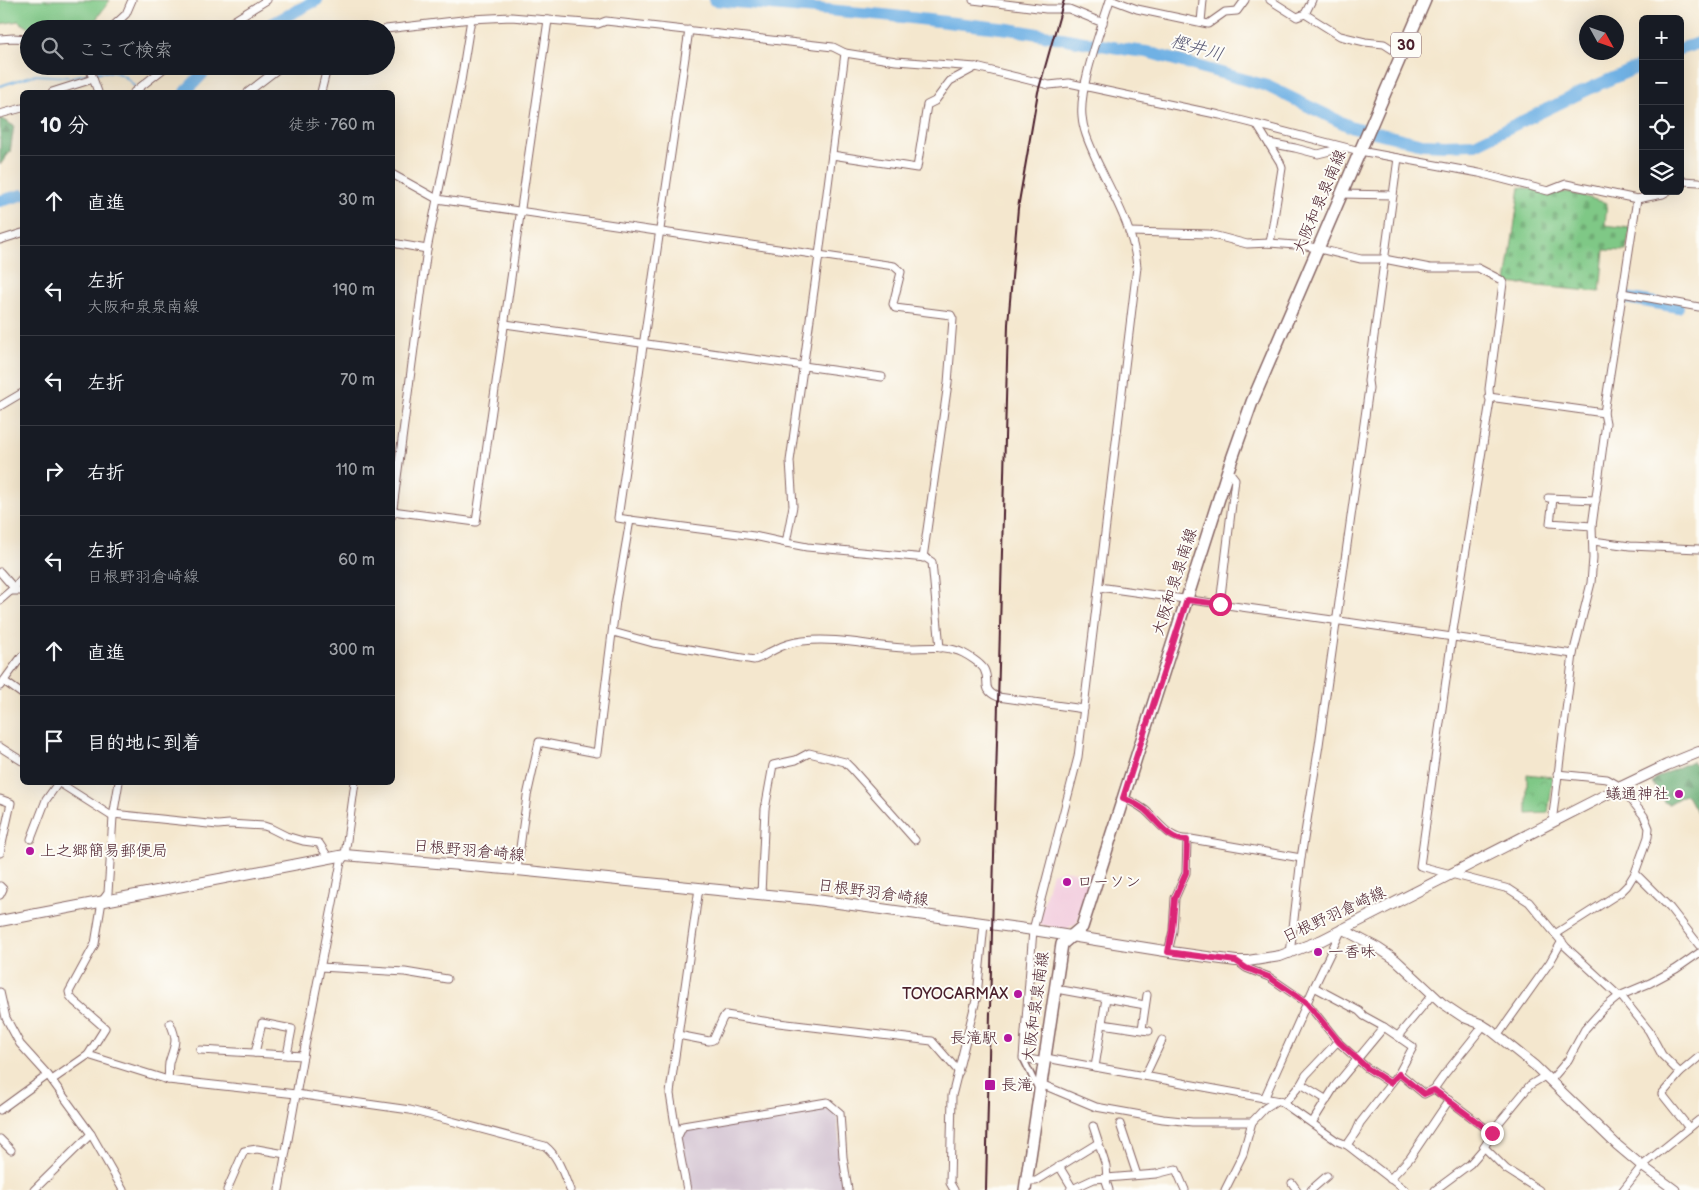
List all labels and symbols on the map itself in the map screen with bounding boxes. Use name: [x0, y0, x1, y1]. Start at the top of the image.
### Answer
north arrow: [1579, 15, 1624, 60]
water label: 樫井川: [1168, 30, 1226, 66]
road number: 30: [1391, 32, 1421, 58]
street label: 大阪和泉泉南線: [1289, 147, 1351, 257]
street label: 大阪和泉泉南線: [1149, 526, 1201, 638]
route start: [1209, 593, 1232, 616]
place label: 蟻通神社: [1605, 785, 1669, 804]
marker: 蟻通神社: [1673, 788, 1685, 800]
street label: 日根野羽倉崎線: [412, 837, 526, 865]
place label: 上之郷簡易郵便局: [40, 842, 168, 861]
marker: 上之郷簡易郵便局: [24, 845, 36, 857]
place label: ローソン: [1077, 873, 1141, 892]
street label: 日根野羽倉崎線: [816, 876, 930, 910]
marker: ローソン: [1061, 876, 1073, 888]
street label: 日根野羽倉崎線: [1279, 883, 1389, 947]
place label: 一香味: [1328, 943, 1376, 962]
marker: 一香味: [1312, 946, 1324, 958]
street label: 大阪和泉泉南線: [1019, 950, 1053, 1064]
place label: TOYOCARMAX: [902, 985, 1009, 1004]
marker: TOYOCARMAX: [1012, 988, 1024, 1000]
place label: 長滝駅: [950, 1029, 998, 1048]
marker: 長滝駅: [1002, 1032, 1014, 1044]
place label: 長滝: [1001, 1076, 1033, 1095]
marker: 長滝: [983, 1078, 997, 1092]
route end: [1481, 1122, 1504, 1145]

